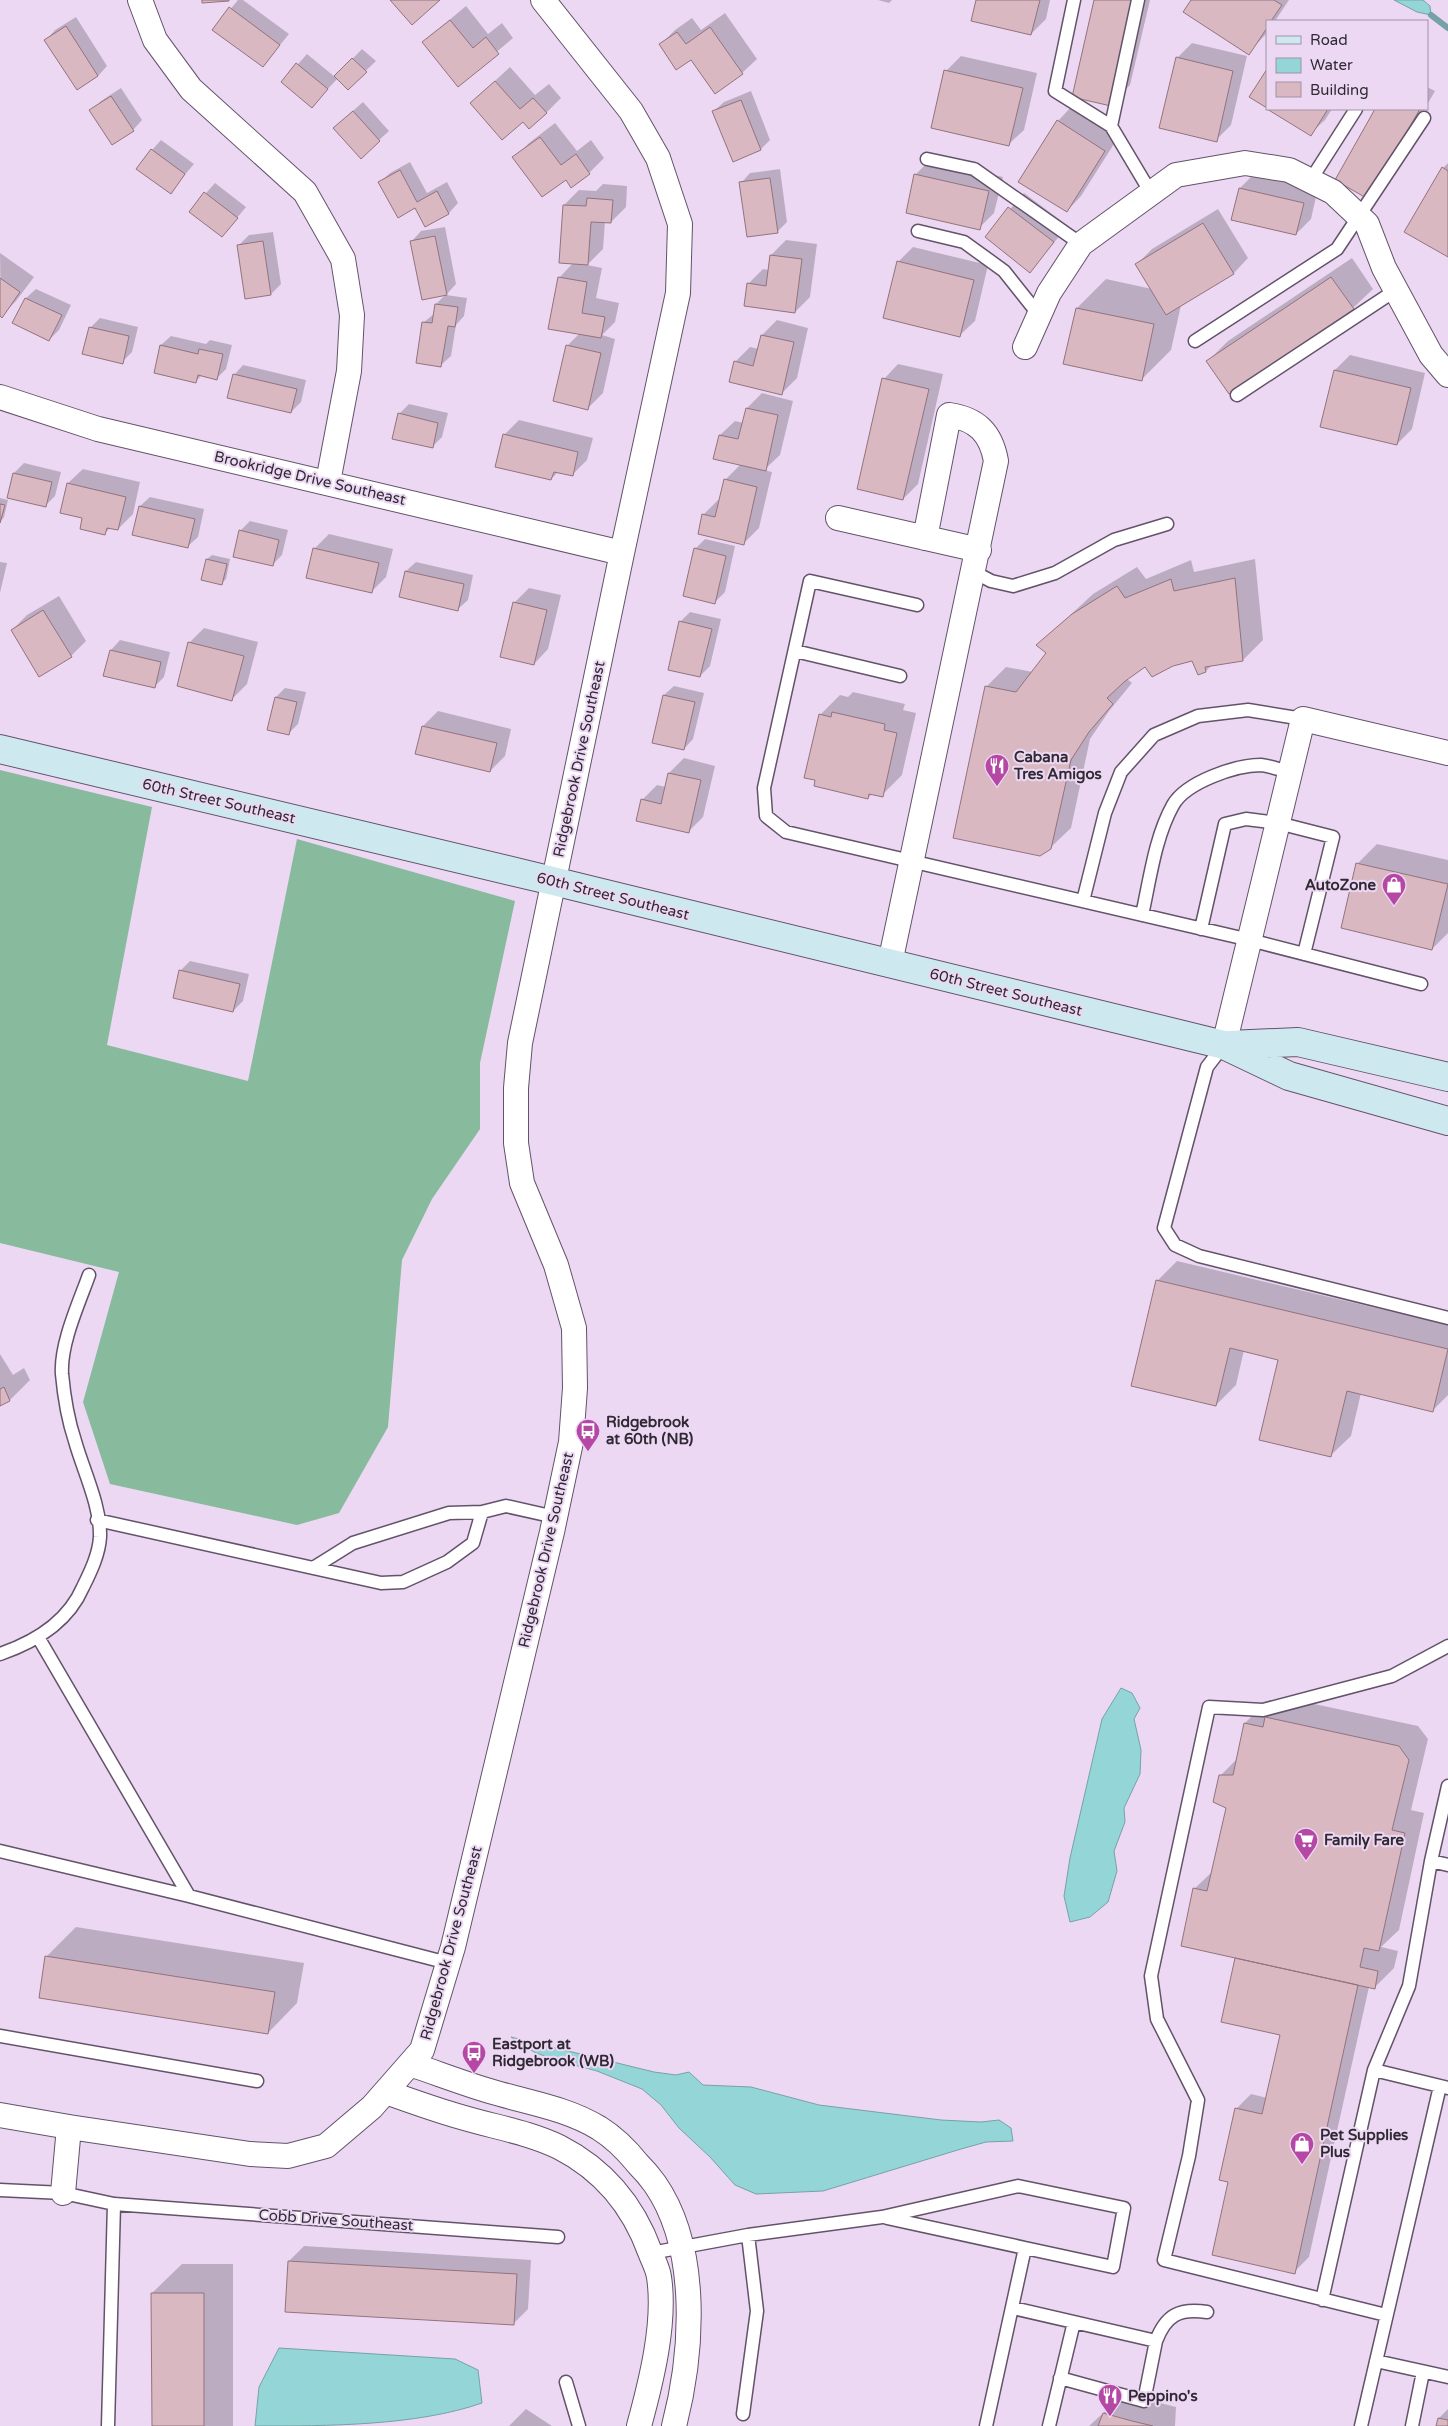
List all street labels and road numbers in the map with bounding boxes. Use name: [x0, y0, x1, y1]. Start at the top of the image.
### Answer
street label: Brookridge Drive Southeast: [212, 447, 408, 509]
street label: Ridgebrook Drive Southeast: [549, 659, 609, 859]
street label: 60th Street Southeast: [141, 775, 298, 827]
street label: 60th Street Southeast: [535, 868, 691, 924]
street label: 60th Street Southeast: [928, 964, 1084, 1020]
street label: Ridgebrook Drive Southeast: [515, 1450, 577, 1650]
street label: Ridgebrook Drive Southeast: [416, 1844, 486, 2042]
street label: Cobb Drive Southeast: [258, 2206, 414, 2234]

